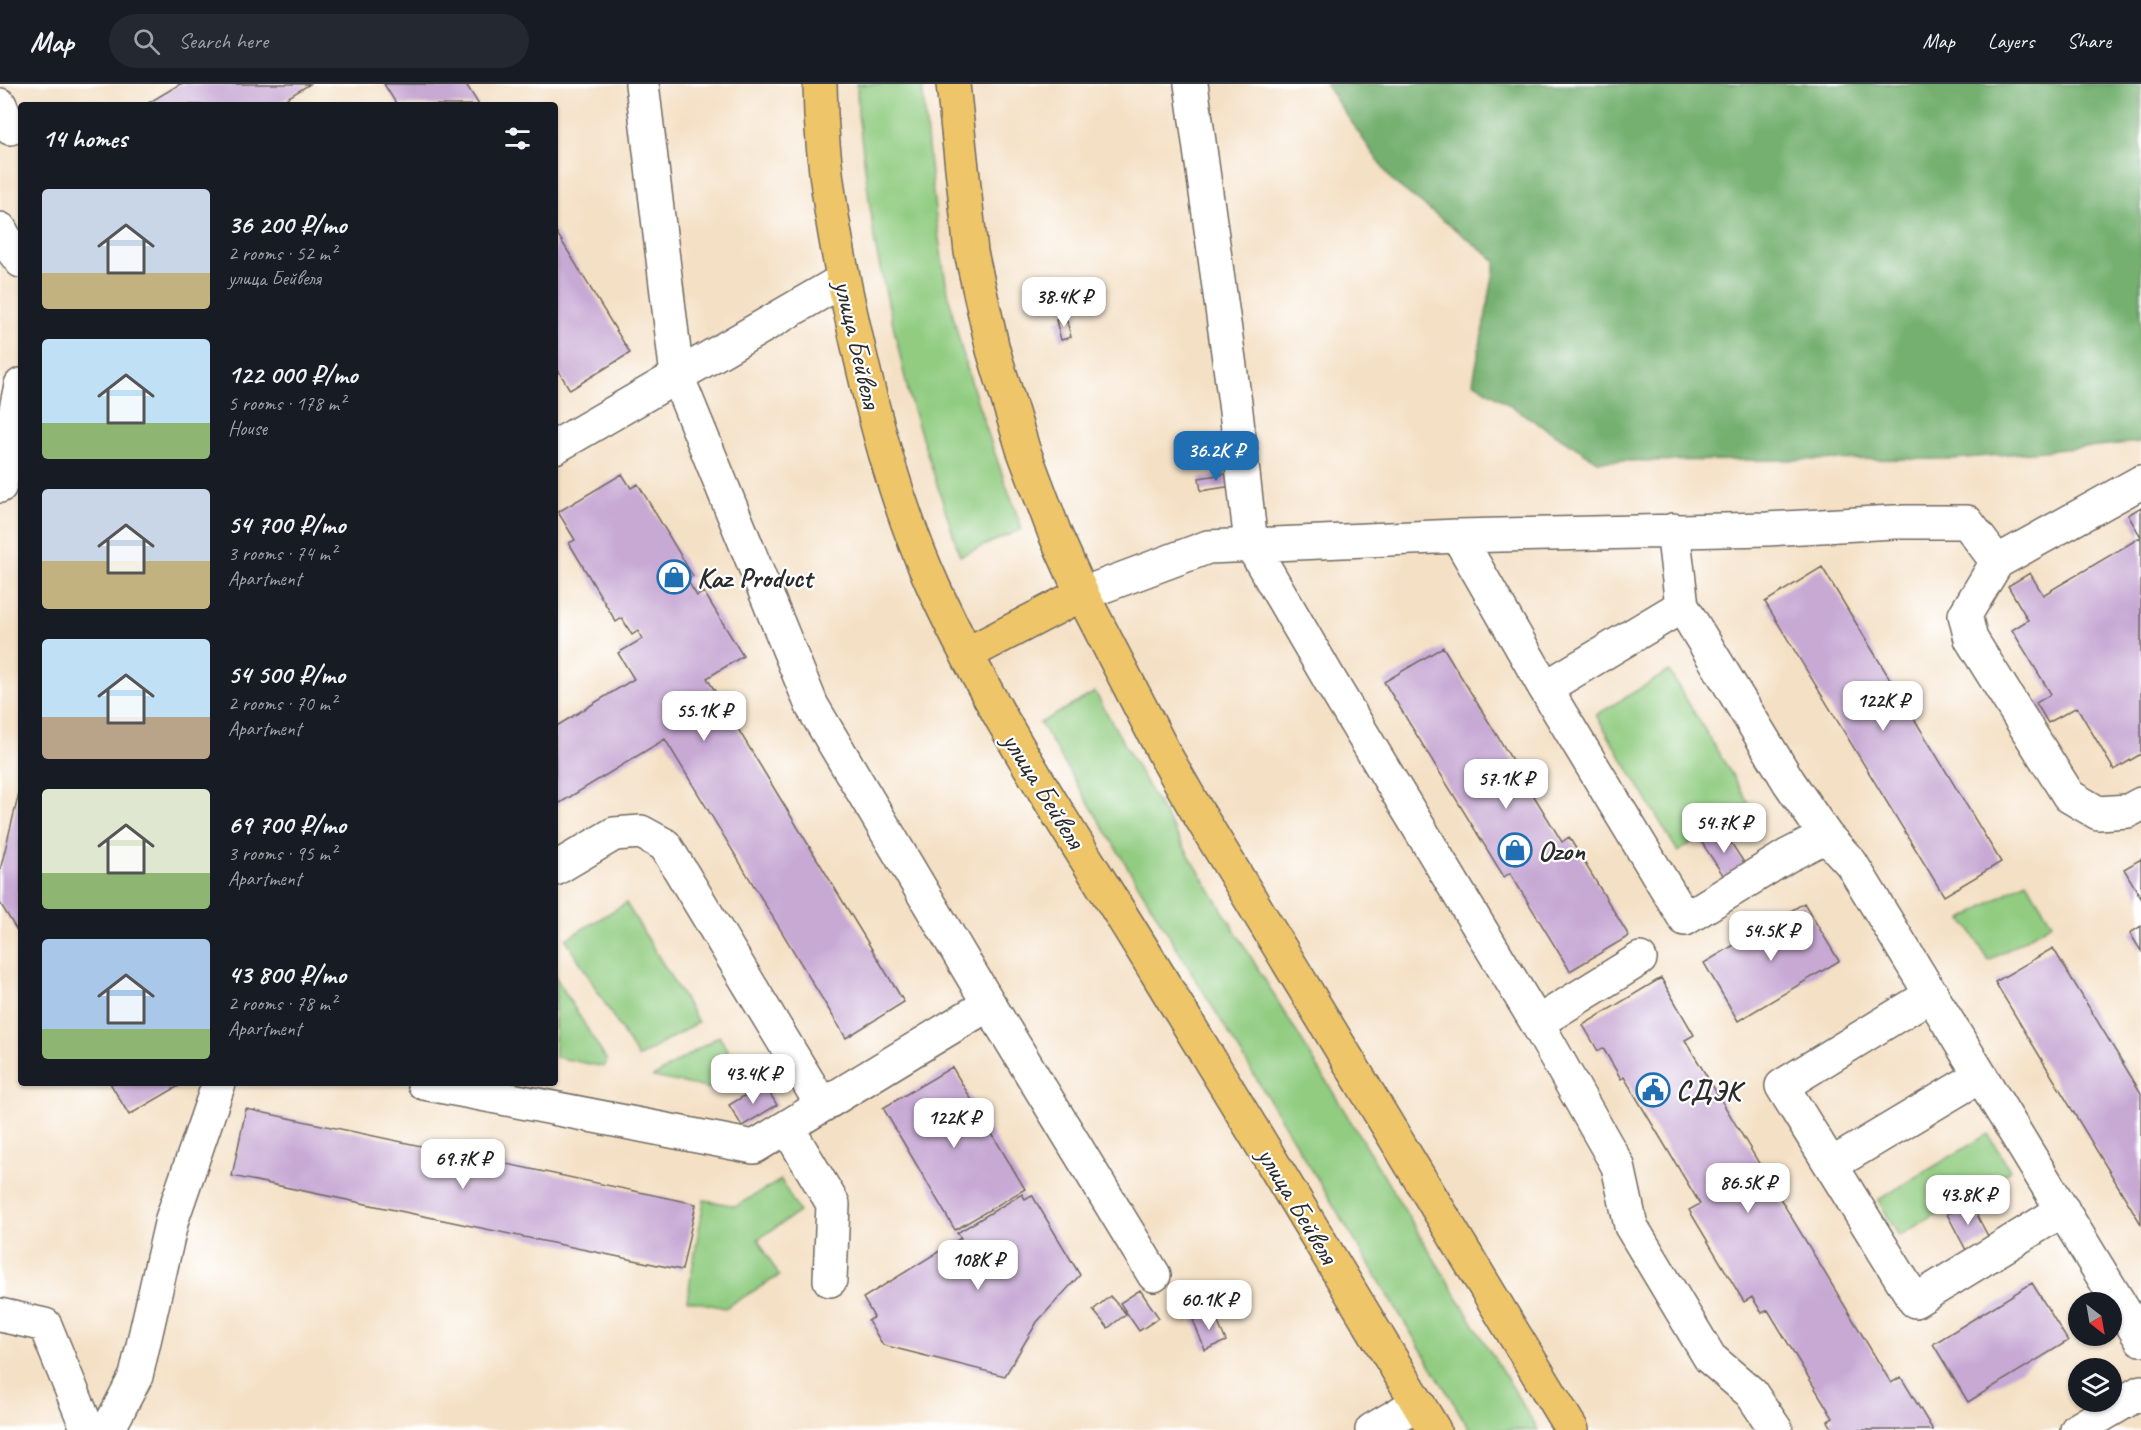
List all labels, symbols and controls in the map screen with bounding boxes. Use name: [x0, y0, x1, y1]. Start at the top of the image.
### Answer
search box: [109, 14, 529, 68]
text: Map: [30, 24, 73, 59]
icon: search: [130, 25, 163, 58]
text: Search here: [178, 27, 268, 55]
text: Map: [1922, 28, 1955, 54]
text: Layers: [1988, 28, 2034, 54]
text: Share: [2067, 28, 2111, 54]
text: 14 homes: [42, 122, 127, 155]
icon: filters: [501, 122, 534, 155]
text: 36 200 ₽/mo: [228, 208, 346, 241]
icon: home: [90, 213, 162, 285]
text: 2 rooms · 52 m²: [228, 241, 336, 266]
text: улица Бейвеля: [228, 266, 321, 291]
street label: улица Бейвеля: [826, 275, 890, 413]
pin: 38.4K ₽: [1009, 277, 1119, 328]
text: 38.4K ₽: [1036, 284, 1092, 309]
text: 122 000 ₽/mo: [228, 358, 358, 391]
icon: home: [90, 363, 162, 435]
text: 5 rooms · 178 m²: [228, 391, 345, 416]
text: House: [228, 416, 267, 441]
pin: 36.2K ₽: [1161, 431, 1271, 482]
text: 36.2K ₽: [1188, 438, 1244, 463]
text: 54 700 ₽/mo: [228, 508, 345, 541]
icon: home: [90, 513, 162, 585]
text: 3 rooms · 74 m²: [228, 541, 336, 566]
shop icon: Kaz Product: [656, 559, 692, 595]
place label: Kaz Product: [697, 560, 816, 595]
text: Apartment: [228, 566, 301, 591]
text: 54 500 ₽/mo: [228, 658, 345, 691]
icon: home: [90, 663, 162, 735]
pin: 122K ₽: [1834, 681, 1932, 732]
text: 122K ₽: [1857, 688, 1909, 713]
text: 2 rooms · 70 m²: [228, 691, 336, 716]
pin: 55.1K ₽: [649, 691, 759, 742]
text: 55.1K ₽: [676, 698, 732, 723]
text: Apartment: [228, 716, 301, 741]
street label: улица Бейвеля: [994, 724, 1094, 856]
pin: 57.1K ₽: [1451, 759, 1561, 810]
text: 57.1K ₽: [1478, 766, 1534, 791]
pin: 54.7K ₽: [1669, 803, 1779, 854]
text: 69 700 ₽/mo: [228, 808, 346, 841]
text: 54.7K ₽: [1696, 810, 1752, 835]
icon: home: [90, 813, 162, 885]
shop icon: Ozon: [1497, 832, 1533, 868]
place label: Ozon: [1538, 833, 1586, 868]
text: 3 rooms · 95 m²: [228, 841, 336, 866]
text: Apartment: [228, 866, 301, 891]
pin: 54.5K ₽: [1716, 911, 1826, 962]
text: 54.5K ₽: [1743, 918, 1799, 943]
text: 43 800 ₽/mo: [228, 958, 346, 991]
icon: home: [90, 963, 162, 1035]
text: 2 rooms · 78 m²: [228, 991, 336, 1016]
text: Apartment: [228, 1016, 301, 1041]
pin: 43.4K ₽: [698, 1054, 808, 1105]
text: 43.4K ₽: [725, 1061, 781, 1086]
public building icon: СДЭК: [1635, 1072, 1671, 1108]
place label: СДЭК: [1676, 1073, 1746, 1108]
pin: 122K ₽: [905, 1098, 1003, 1149]
text: 122K ₽: [928, 1105, 980, 1130]
pin: 69.7K ₽: [408, 1139, 518, 1190]
street label: улица Бейвеля: [1249, 1139, 1348, 1272]
text: 69.7K ₽: [435, 1146, 491, 1171]
pin: 86.5K ₽: [1693, 1163, 1803, 1214]
text: 86.5K ₽: [1720, 1170, 1776, 1195]
pin: 43.8K ₽: [1913, 1175, 2023, 1226]
text: 43.8K ₽: [1940, 1182, 1996, 1207]
pin: 108K ₽: [929, 1240, 1027, 1291]
text: 108K ₽: [952, 1247, 1004, 1272]
pin: 60.1K ₽: [1154, 1280, 1264, 1331]
text: 60.1K ₽: [1181, 1287, 1237, 1312]
north arrow: [2068, 1292, 2122, 1346]
map controls: [2068, 1292, 2122, 1412]
button: layers: [2068, 1358, 2122, 1412]

